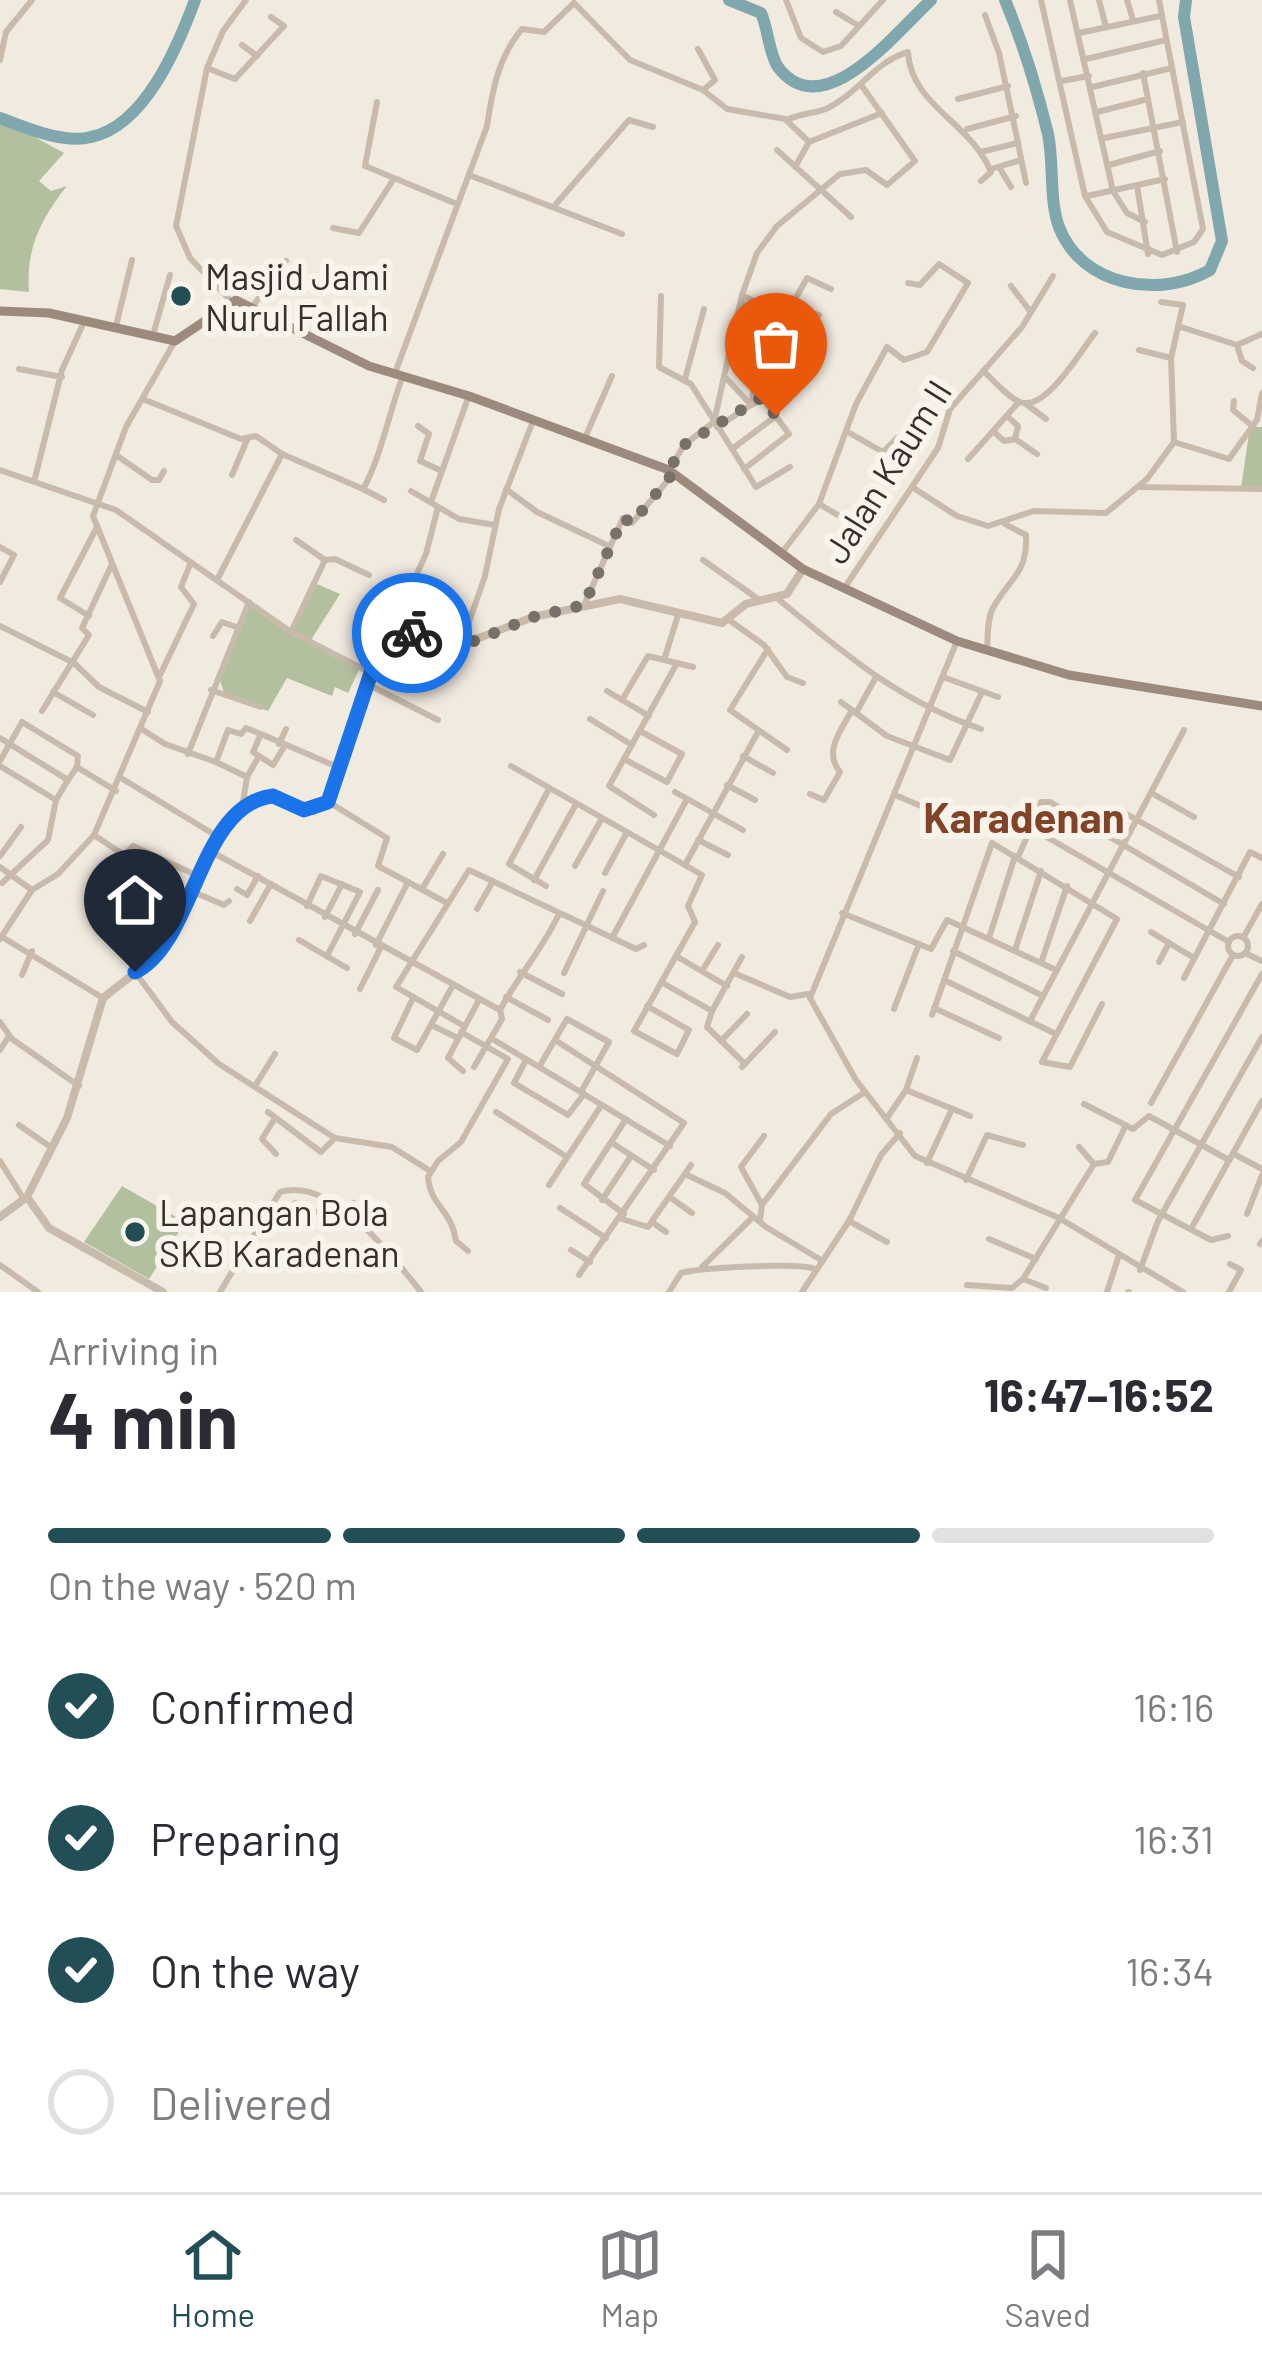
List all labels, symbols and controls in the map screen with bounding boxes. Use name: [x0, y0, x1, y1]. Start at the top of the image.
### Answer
place label: Masjid Jami Nurul Fallah: [205, 254, 389, 338]
marker: Masjid Jami Nurul Fallah: [168, 283, 194, 309]
pin: [725, 293, 827, 416]
icon: bag: [743, 311, 809, 377]
street label: Jalan Kaum II: [813, 372, 959, 570]
courier: [352, 573, 472, 693]
icon: bike: [379, 600, 445, 666]
district label: Karadenan: [923, 791, 1125, 841]
pin: [84, 849, 186, 972]
icon: home: [102, 867, 168, 933]
place label: Lapangan Bola SKB Karadenan: [159, 1190, 400, 1274]
marker: Lapangan Bola SKB Karadenan: [122, 1219, 148, 1245]
text: Arriving in: [48, 1326, 219, 1373]
text: 16:47–16:52: [984, 1367, 1214, 1421]
text: 4 min: [48, 1371, 238, 1465]
text: On the way · 520 m: [48, 1561, 357, 1608]
icon: check: [48, 1673, 114, 1739]
text: Confirmed: [150, 1679, 355, 1733]
text: 16:16: [1133, 1683, 1214, 1730]
icon: check: [48, 1805, 114, 1871]
text: Preparing: [150, 1811, 341, 1865]
text: 16:31: [1134, 1815, 1214, 1862]
icon: check: [48, 1937, 114, 2003]
text: On the way: [150, 1943, 360, 1997]
text: 16:34: [1125, 1947, 1214, 1994]
text: Delivered: [150, 2075, 333, 2129]
tab: Home: [171, 2222, 255, 2334]
tab: Map: [597, 2222, 663, 2334]
tab: Saved: [1005, 2222, 1091, 2334]

